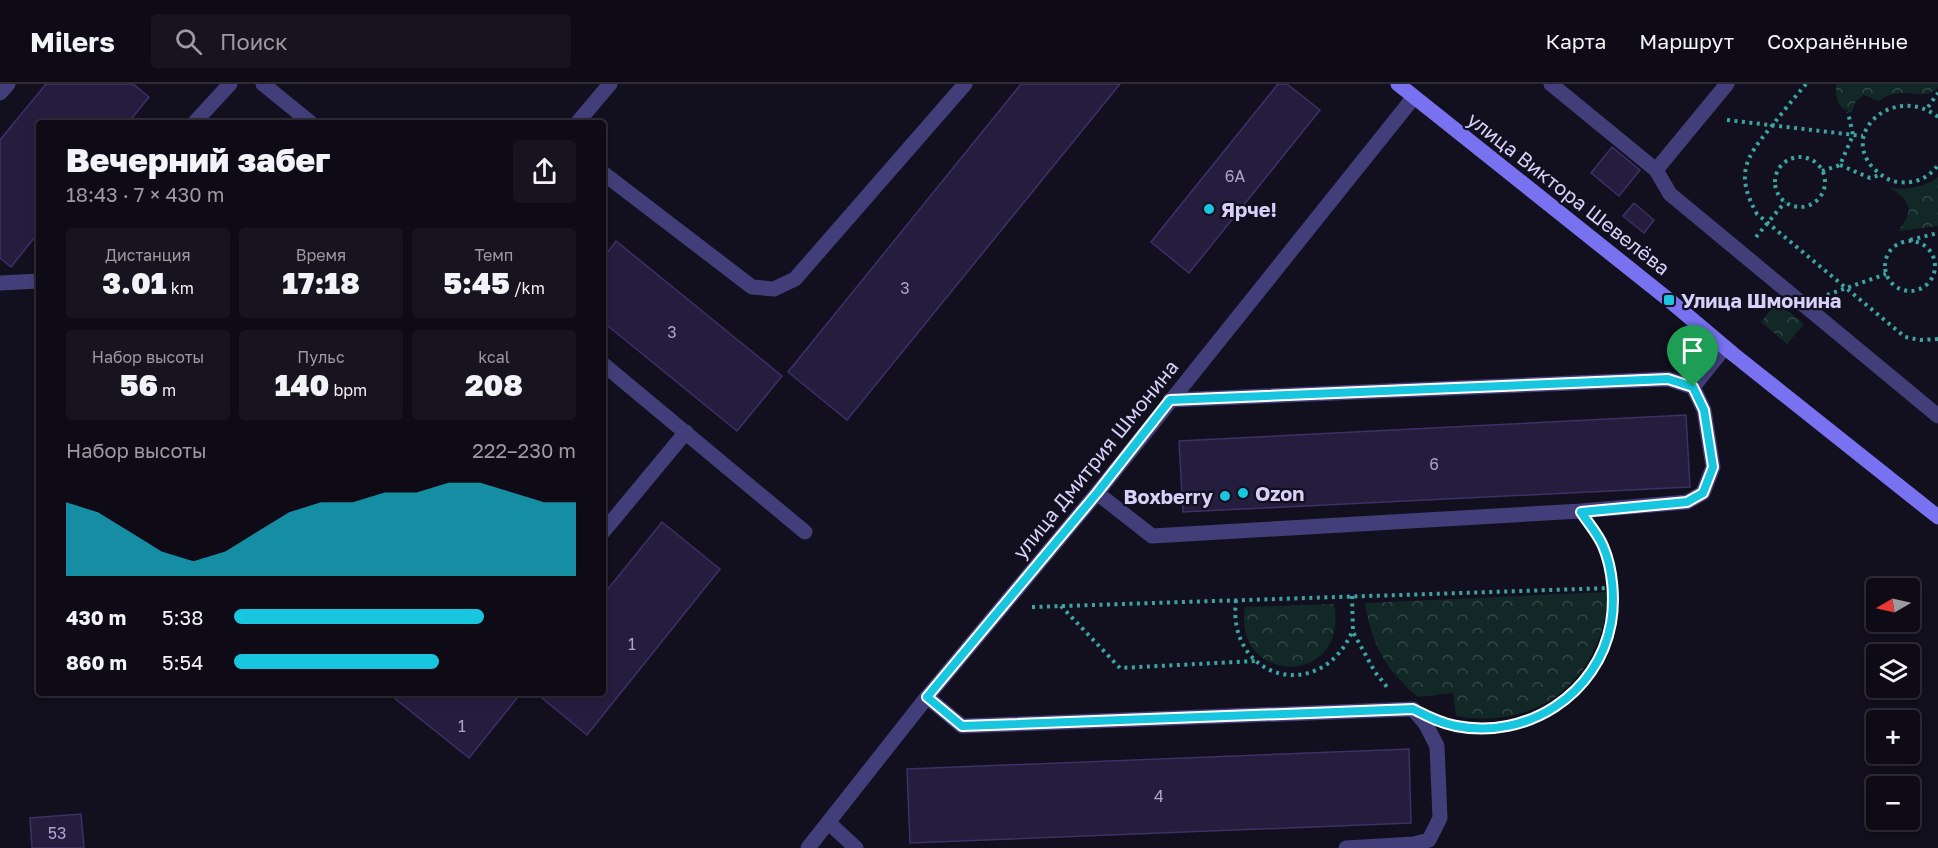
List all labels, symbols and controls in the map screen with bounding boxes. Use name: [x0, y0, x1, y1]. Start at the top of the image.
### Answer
search box: [151, 14, 571, 68]
text: Milers: [30, 25, 115, 58]
icon: search: [172, 25, 205, 58]
text: Поиск: [220, 28, 288, 55]
text: Карта: [1545, 28, 1606, 54]
text: Маршрут: [1639, 28, 1734, 54]
text: Сохранённые: [1767, 28, 1908, 54]
street label: улица Виктора Шевелёва: [1463, 106, 1675, 280]
text: Вечерний забег: [66, 140, 331, 179]
button: share: [513, 140, 576, 203]
house number: 6А: [1225, 166, 1245, 186]
text: 18:43 · 7 × 430 m: [66, 182, 224, 206]
place label: Ярче!: [1221, 197, 1277, 221]
marker: Ярче!: [1202, 202, 1216, 216]
text: Дистанция: [105, 245, 191, 265]
text: Время: [296, 245, 346, 265]
text: Темп: [475, 245, 513, 265]
text: 3.01: [102, 265, 167, 301]
text: 17:18: [282, 265, 360, 301]
text: 5:45: [443, 265, 510, 301]
text: km: [167, 278, 194, 298]
text: /km: [510, 278, 545, 298]
house number: 3: [900, 278, 910, 298]
place label: Улица Шмонина: [1681, 288, 1841, 312]
marker: Улица Шмонина: [1662, 293, 1676, 307]
house number: 3: [667, 322, 677, 342]
pin: [1667, 325, 1718, 387]
icon: arrive: [1676, 334, 1709, 367]
text: Набор высоты: [92, 347, 204, 367]
text: Пульс: [297, 347, 345, 367]
text: kcal: [478, 347, 510, 367]
street label: улица Дмитрия Шмонина: [1007, 355, 1183, 563]
text: 56: [120, 367, 158, 403]
text: 140: [275, 367, 329, 403]
text: 208: [465, 367, 523, 403]
text: m: [158, 380, 176, 400]
text: bpm: [329, 380, 367, 400]
text: Набор высоты: [66, 438, 207, 462]
text: 222–230 m: [472, 438, 576, 462]
house number: 6: [1429, 454, 1439, 474]
place label: Ozon: [1255, 481, 1304, 505]
place label: Boxberry: [1124, 484, 1213, 508]
marker: Ozon: [1236, 486, 1250, 500]
marker: Boxberry: [1218, 489, 1232, 503]
north arrow: [1866, 578, 1920, 632]
map controls: [1866, 578, 1920, 830]
text: 430 m: [66, 605, 126, 629]
text: 5:38: [162, 605, 204, 629]
house number: 1: [628, 634, 636, 654]
button: layers: [1866, 644, 1920, 698]
text: 860 m: [66, 650, 127, 674]
text: 5:54: [162, 650, 203, 674]
button: +: [1866, 710, 1920, 764]
house number: 1: [458, 716, 466, 736]
button: −: [1866, 776, 1920, 830]
house number: 4: [1154, 786, 1164, 806]
house number: 53: [48, 823, 66, 843]

